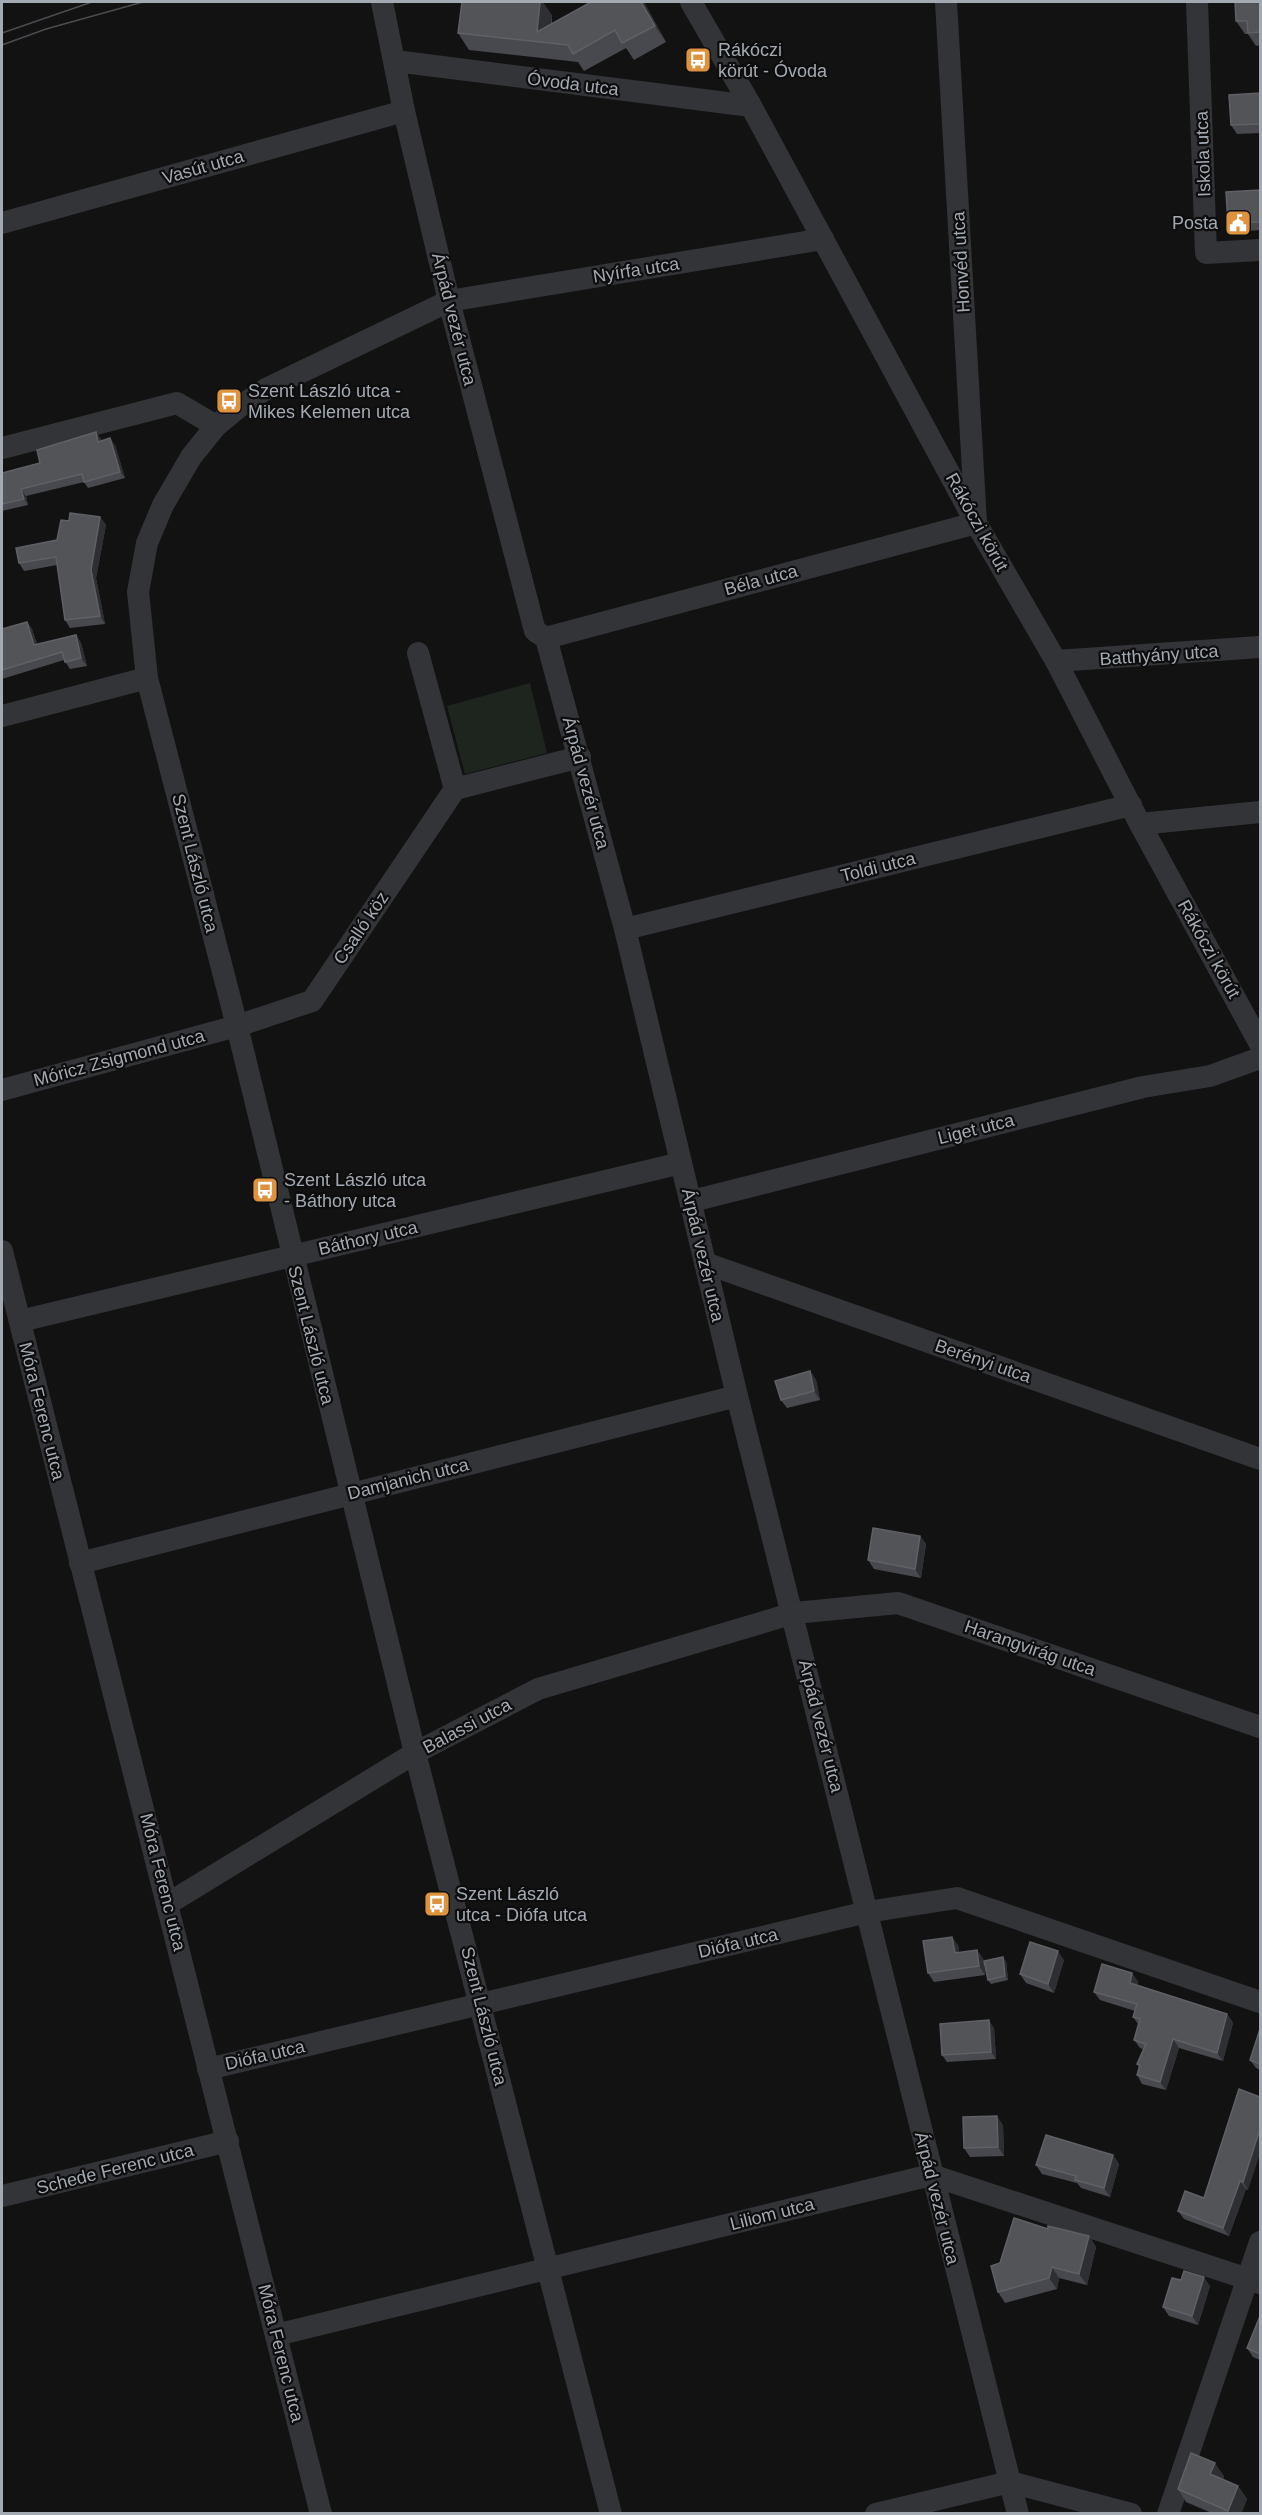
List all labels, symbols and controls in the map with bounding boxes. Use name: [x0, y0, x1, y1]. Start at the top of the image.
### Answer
place label: Rákóczi körút - Óvoda: [718, 40, 828, 81]
bus stop icon: Rákóczi körút - Óvoda: [683, 45, 713, 75]
street label: Óvoda utca: [526, 67, 621, 100]
street label: Iskola utca: [1191, 110, 1214, 197]
street label: Vasút utca: [160, 146, 247, 188]
public building icon: Posta: [1223, 208, 1253, 238]
street label: Honvéd utca: [948, 210, 974, 313]
place label: Posta: [1172, 213, 1219, 233]
street label: Árpád vezér utca: [428, 251, 480, 388]
street label: Nyírfa utca: [591, 253, 682, 287]
place label: Szent László utca - Mikes Kelemen utca: [248, 381, 411, 422]
bus stop icon: Szent László utca - Mikes Kelemen utca: [214, 386, 244, 416]
street label: Rákóczi körút: [942, 469, 1012, 575]
street label: Béla utca: [722, 560, 801, 599]
street label: Batthyány utca: [1099, 641, 1220, 669]
street label: Árpád vezér utca: [559, 715, 614, 852]
street label: Szent László utca: [168, 792, 222, 935]
street label: Toldi utca: [839, 848, 918, 886]
street label: Csalló köz: [329, 888, 393, 968]
street label: Rákóczi körút: [1174, 896, 1244, 1002]
street label: Móricz Zsigmond utca: [31, 1025, 208, 1090]
street label: Liget utca: [936, 1110, 1017, 1148]
place label: Szent László utca - Báthory utca: [284, 1170, 427, 1211]
bus stop icon: Szent László utca - Báthory utca: [250, 1175, 280, 1205]
street label: Árpád vezér utca: [678, 1186, 728, 1325]
street label: Báthory utca: [317, 1217, 420, 1259]
street label: Szent László utca: [284, 1264, 338, 1407]
street label: Berényi utca: [932, 1335, 1034, 1387]
street label: Móra Ferenc utca: [15, 1340, 69, 1483]
street label: Damjanich utca: [345, 1454, 472, 1504]
street label: Harangvirág utca: [962, 1616, 1099, 1680]
street label: Árpád vezér utca: [795, 1658, 847, 1795]
street label: Balassi utca: [419, 1694, 515, 1758]
street label: Móra Ferenc utca: [136, 1811, 190, 1954]
place label: Szent László utca - Diófa utca: [456, 1884, 588, 1925]
bus stop icon: Szent László utca - Diófa utca: [422, 1889, 452, 1919]
street label: Diófa utca: [696, 1924, 781, 1962]
street label: Szent László utca: [457, 1945, 511, 2088]
street label: Diófa utca: [223, 2036, 308, 2074]
street label: Árpád vezér utca: [911, 2130, 963, 2267]
street label: Schede Ferenc utca: [34, 2140, 197, 2198]
street label: Liliom utca: [728, 2194, 817, 2234]
street label: Móra Ferenc utca: [254, 2282, 308, 2425]

